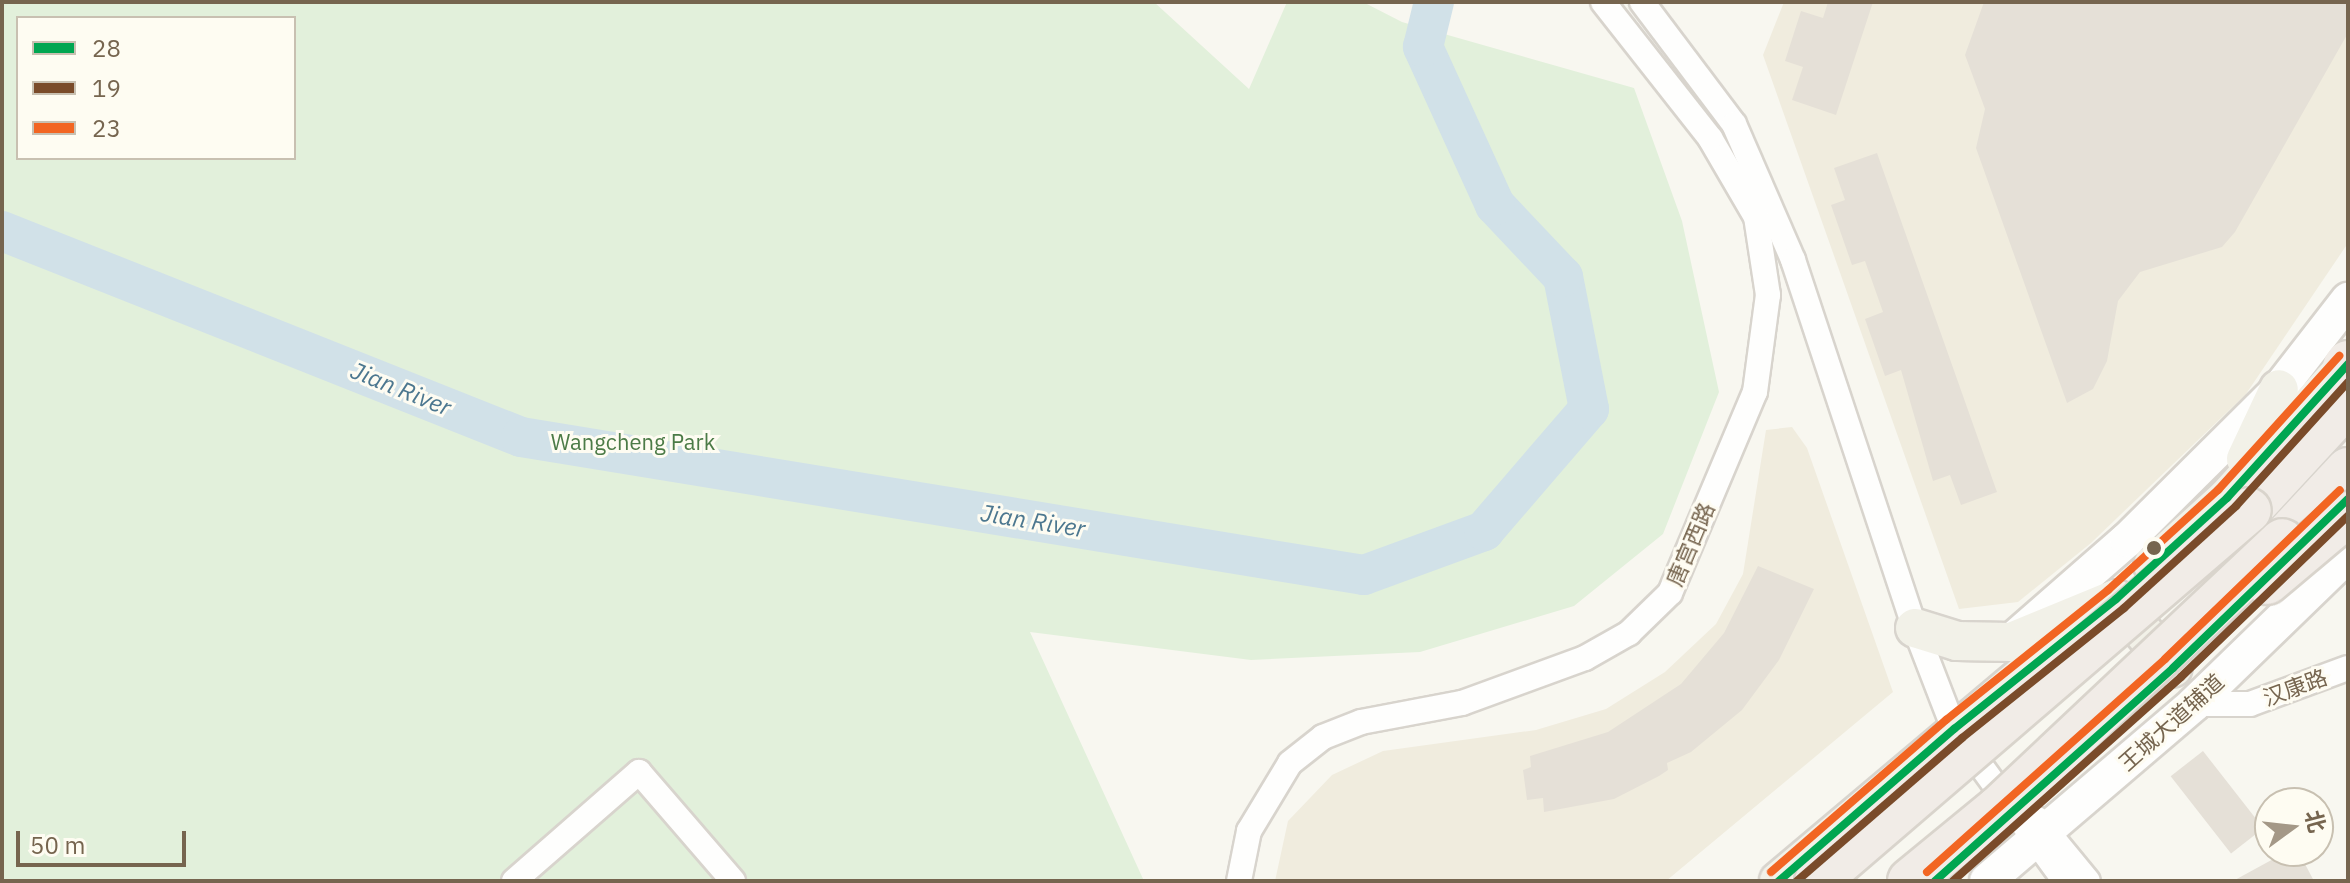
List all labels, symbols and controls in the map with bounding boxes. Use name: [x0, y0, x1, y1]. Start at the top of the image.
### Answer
legend: [16, 16, 296, 160]
text: 28: [92, 32, 121, 64]
text: 19: [92, 72, 121, 104]
text: 23: [92, 112, 121, 144]
water label: Jian River: [347, 356, 455, 422]
park label: Wangcheng Park: [551, 429, 715, 455]
street label: 唐宫西路: [1661, 498, 1719, 590]
water label: Jian River: [979, 499, 1087, 543]
unlabelled marker: [2146, 540, 2162, 556]
street label: 汉康路: [2259, 663, 2331, 711]
street label: 王城大道辅道: [2113, 668, 2229, 776]
north arrow: [2254, 787, 2334, 867]
text: 北: [2299, 807, 2333, 836]
scale bar: [20, 815, 190, 865]
text: 50 m: [30, 829, 85, 861]

